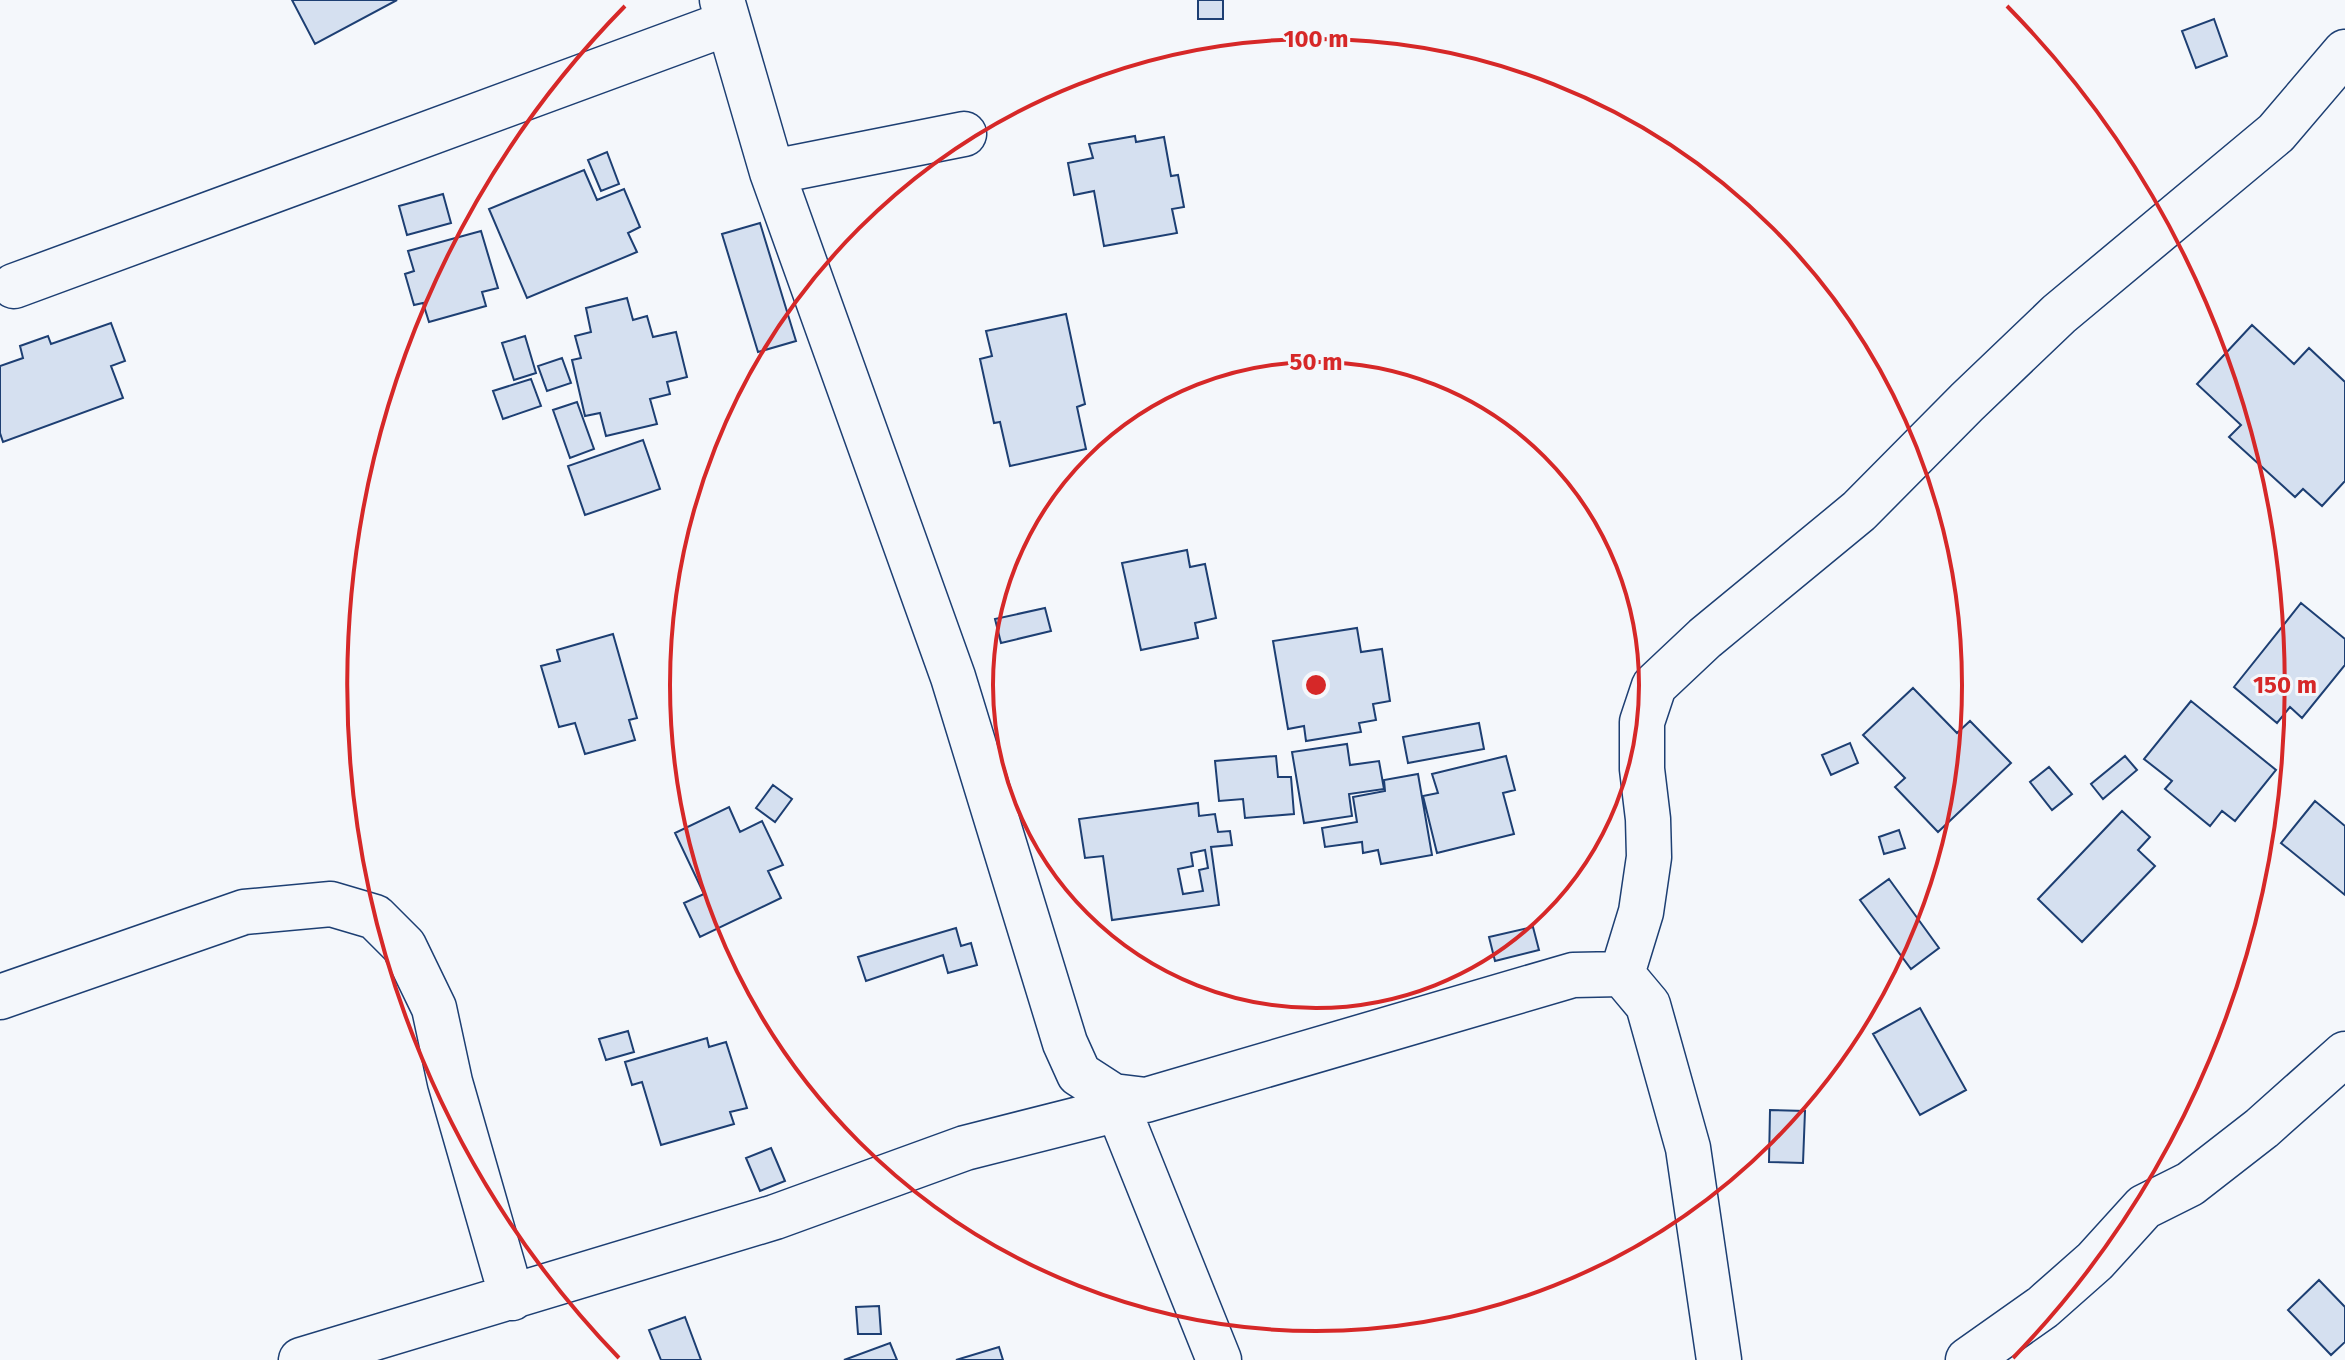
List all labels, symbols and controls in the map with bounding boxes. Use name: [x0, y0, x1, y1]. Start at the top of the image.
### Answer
text: 100 m: [1283, 25, 1349, 53]
text: 50 m: [1290, 348, 1342, 376]
centre of rings: [1302, 671, 1330, 699]
text: 150 m: [2253, 671, 2317, 699]

